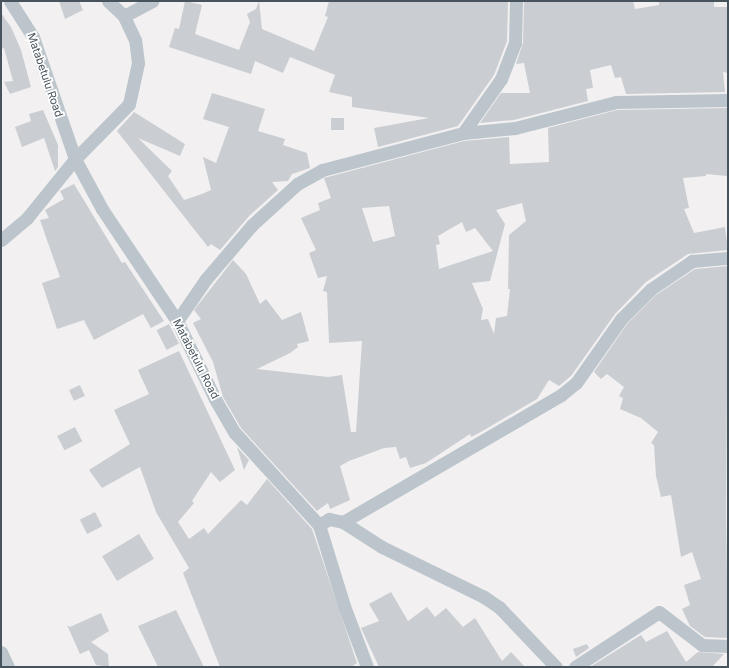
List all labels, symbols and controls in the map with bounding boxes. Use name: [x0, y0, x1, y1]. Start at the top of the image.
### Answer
street label: Matabetulu Road: [24, 31, 66, 119]
street label: Matabetulu Road: [170, 317, 222, 401]

